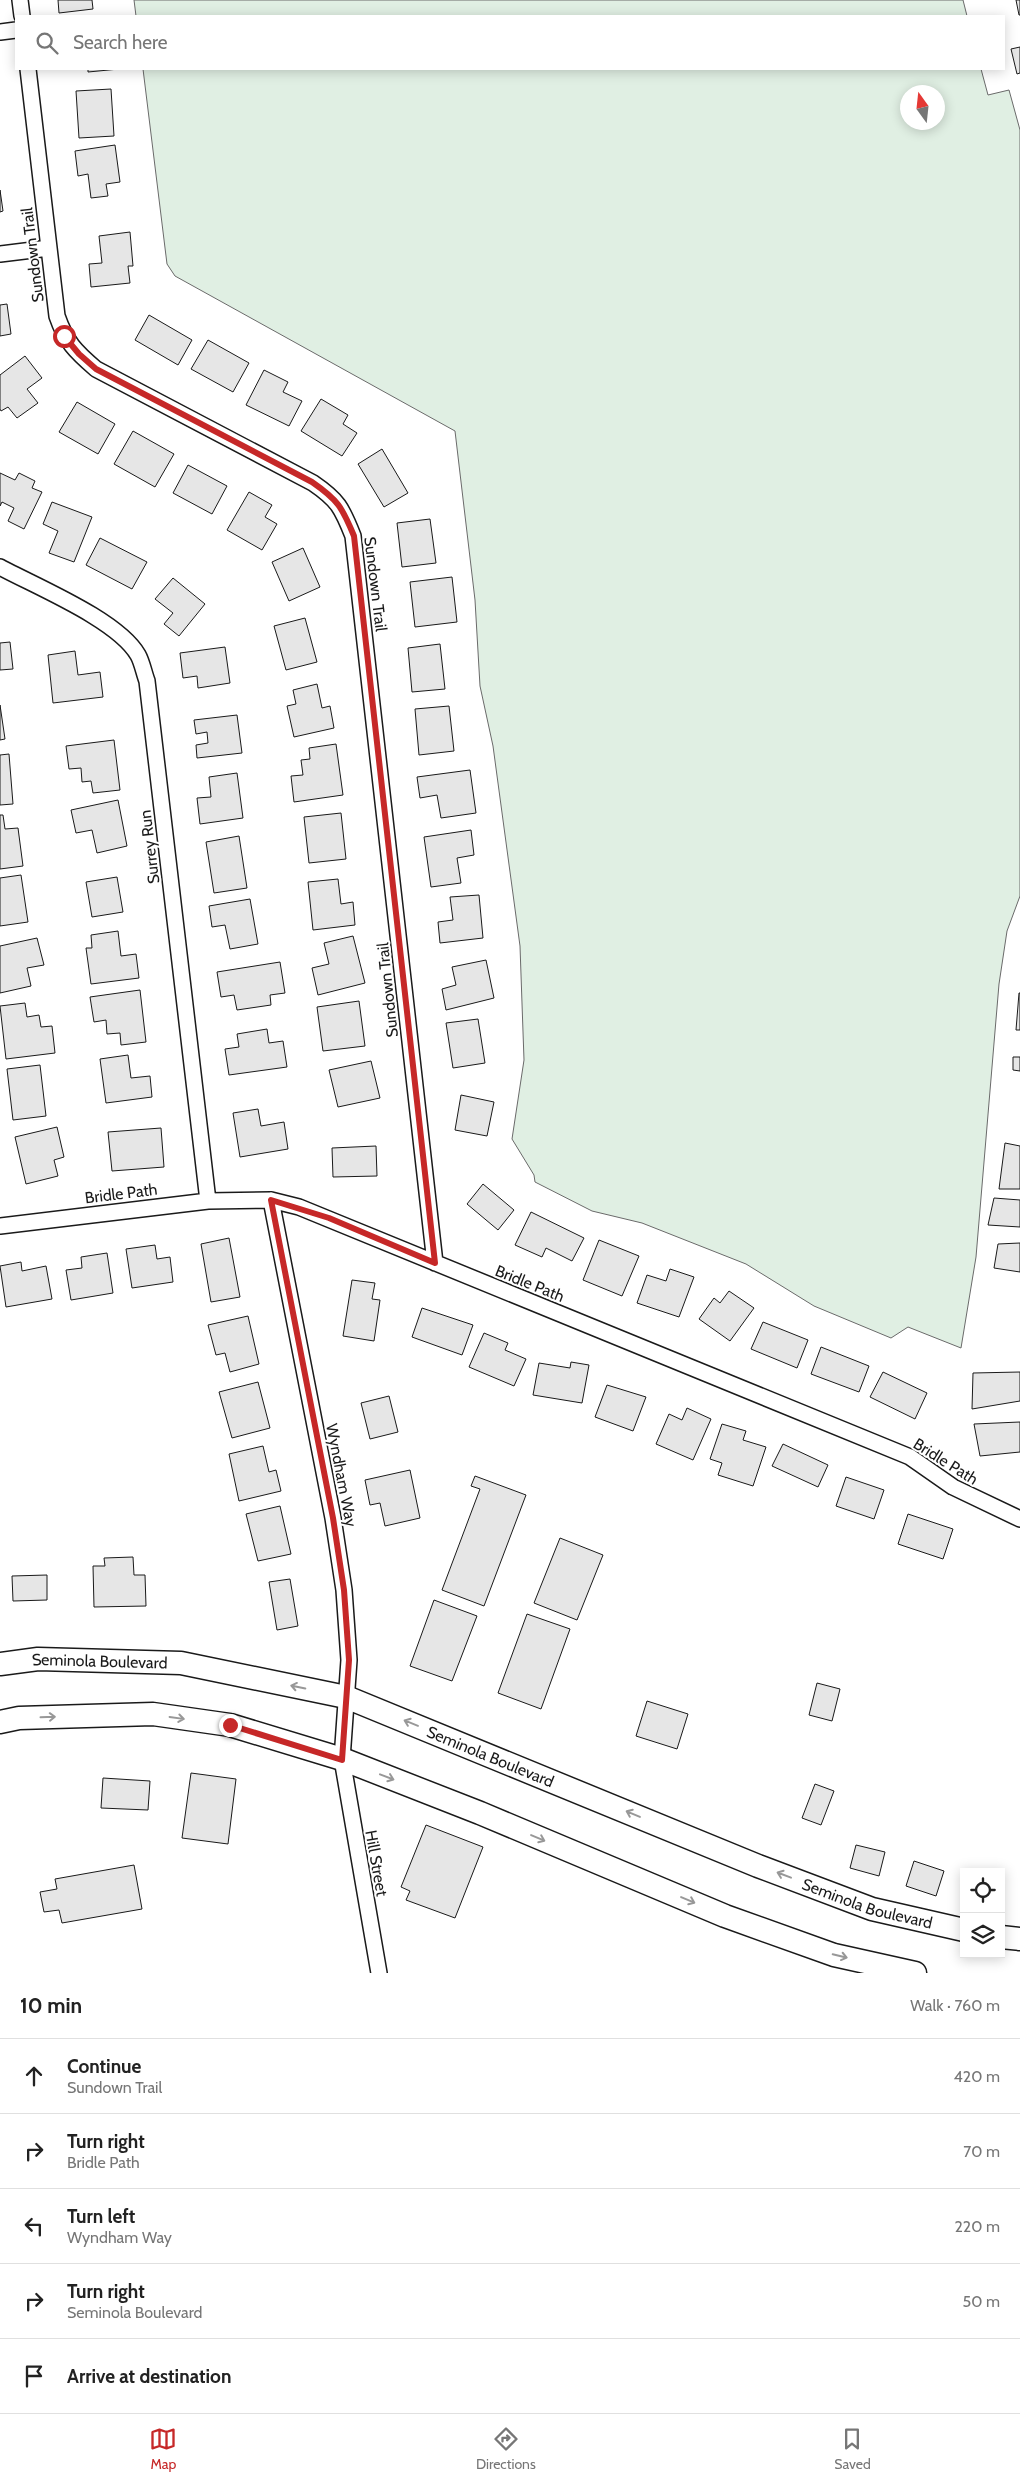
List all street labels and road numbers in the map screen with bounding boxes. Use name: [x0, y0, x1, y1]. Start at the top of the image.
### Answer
street label: Sundown Trail: [17, 206, 48, 303]
street label: Sundown Trail: [360, 536, 391, 633]
street label: Surrey Run: [136, 809, 163, 885]
street label: Sundown Trail: [373, 941, 402, 1038]
street label: Bridle Path: [84, 1180, 158, 1207]
street label: Bridle Path: [493, 1261, 567, 1306]
street label: Wyndham Way: [322, 1422, 361, 1528]
street label: Bridle Path: [910, 1434, 982, 1489]
street label: Seminola Boulevard: [31, 1650, 168, 1673]
street label: Seminola Boulevard: [424, 1722, 557, 1791]
street label: Hill Street: [361, 1829, 392, 1898]
street label: Seminola Boulevard: [799, 1875, 934, 1933]

